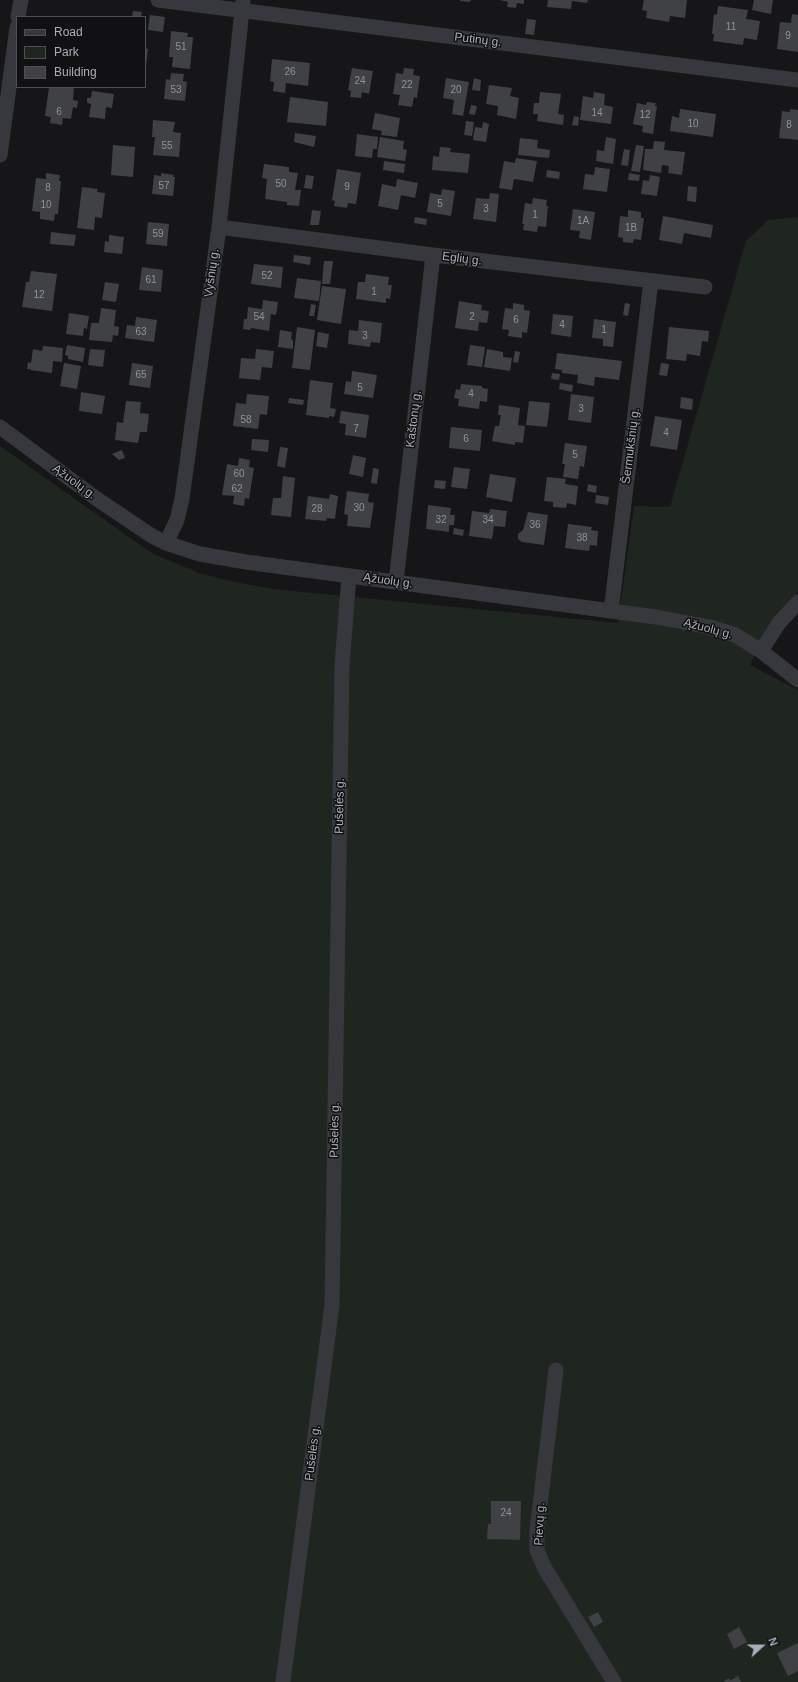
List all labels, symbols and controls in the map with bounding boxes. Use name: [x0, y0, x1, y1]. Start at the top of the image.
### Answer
legend: [16, 16, 146, 88]
house number: 11: [726, 21, 736, 33]
text: Road: [54, 25, 83, 39]
street label: Putinų g.: [454, 30, 502, 50]
house number: 9: [785, 30, 791, 42]
house number: 51: [175, 41, 187, 53]
text: Park: [54, 45, 79, 59]
text: Building: [54, 65, 97, 79]
house number: 26: [284, 66, 296, 78]
house number: 24: [354, 75, 366, 87]
house number: 22: [401, 79, 413, 91]
house number: 53: [170, 84, 182, 96]
house number: 20: [450, 84, 462, 96]
house number: 6: [56, 106, 62, 118]
house number: 14: [591, 107, 603, 119]
house number: 12: [639, 109, 651, 121]
house number: 10: [687, 118, 699, 130]
house number: 8: [786, 119, 792, 131]
house number: 55: [161, 140, 173, 152]
house number: 50: [275, 178, 287, 190]
house number: 57: [158, 180, 170, 192]
house number: 9: [344, 181, 350, 193]
house number: 8: [45, 182, 51, 194]
house number: 5: [437, 198, 443, 210]
house number: 10: [40, 199, 52, 211]
house number: 3: [483, 203, 489, 215]
house number: 1: [532, 209, 538, 221]
house number: 1A: [577, 215, 589, 227]
house number: 1B: [625, 222, 637, 234]
house number: 59: [152, 228, 164, 240]
street label: Vyšnių g.: [201, 248, 223, 298]
street label: Eglių g.: [441, 249, 483, 269]
house number: 52: [261, 270, 273, 282]
house number: 61: [145, 274, 157, 286]
house number: 1: [371, 286, 377, 298]
house number: 12: [33, 289, 45, 301]
house number: 54: [253, 311, 265, 323]
house number: 2: [469, 311, 475, 323]
house number: 6: [513, 314, 519, 326]
house number: 4: [559, 319, 565, 331]
house number: 1: [601, 324, 607, 336]
house number: 63: [135, 326, 147, 338]
house number: 3: [362, 330, 368, 342]
house number: 65: [135, 369, 147, 381]
house number: 5: [357, 382, 363, 394]
house number: 4: [468, 388, 474, 400]
street label: Kaštonų g.: [403, 390, 425, 448]
house number: 3: [578, 403, 584, 415]
street label: Šermukšnių g.: [619, 407, 643, 485]
house number: 58: [240, 414, 252, 426]
house number: 7: [353, 423, 359, 435]
house number: 4: [663, 427, 669, 439]
house number: 6: [463, 433, 469, 445]
house number: 5: [572, 449, 578, 461]
street label: Ąžuolų g.: [50, 461, 98, 503]
house number: 60: [233, 468, 245, 480]
house number: 62: [231, 483, 243, 495]
house number: 30: [353, 502, 365, 514]
house number: 28: [311, 503, 323, 515]
house number: 32: [435, 514, 447, 526]
house number: 34: [482, 514, 494, 526]
house number: 36: [529, 519, 541, 531]
house number: 38: [576, 532, 588, 544]
street label: Ąžuolų g.: [362, 570, 414, 592]
street label: Ąžuolų g.: [682, 616, 734, 642]
street label: Pušelės g.: [332, 778, 348, 834]
street label: Pušelės g.: [327, 1102, 343, 1158]
street label: Pušelės g.: [302, 1424, 324, 1482]
street label: Pievų g.: [532, 1502, 548, 1546]
house number: 24: [500, 1507, 512, 1519]
north arrow: [742, 1626, 782, 1666]
text: N: [766, 1636, 780, 1648]

